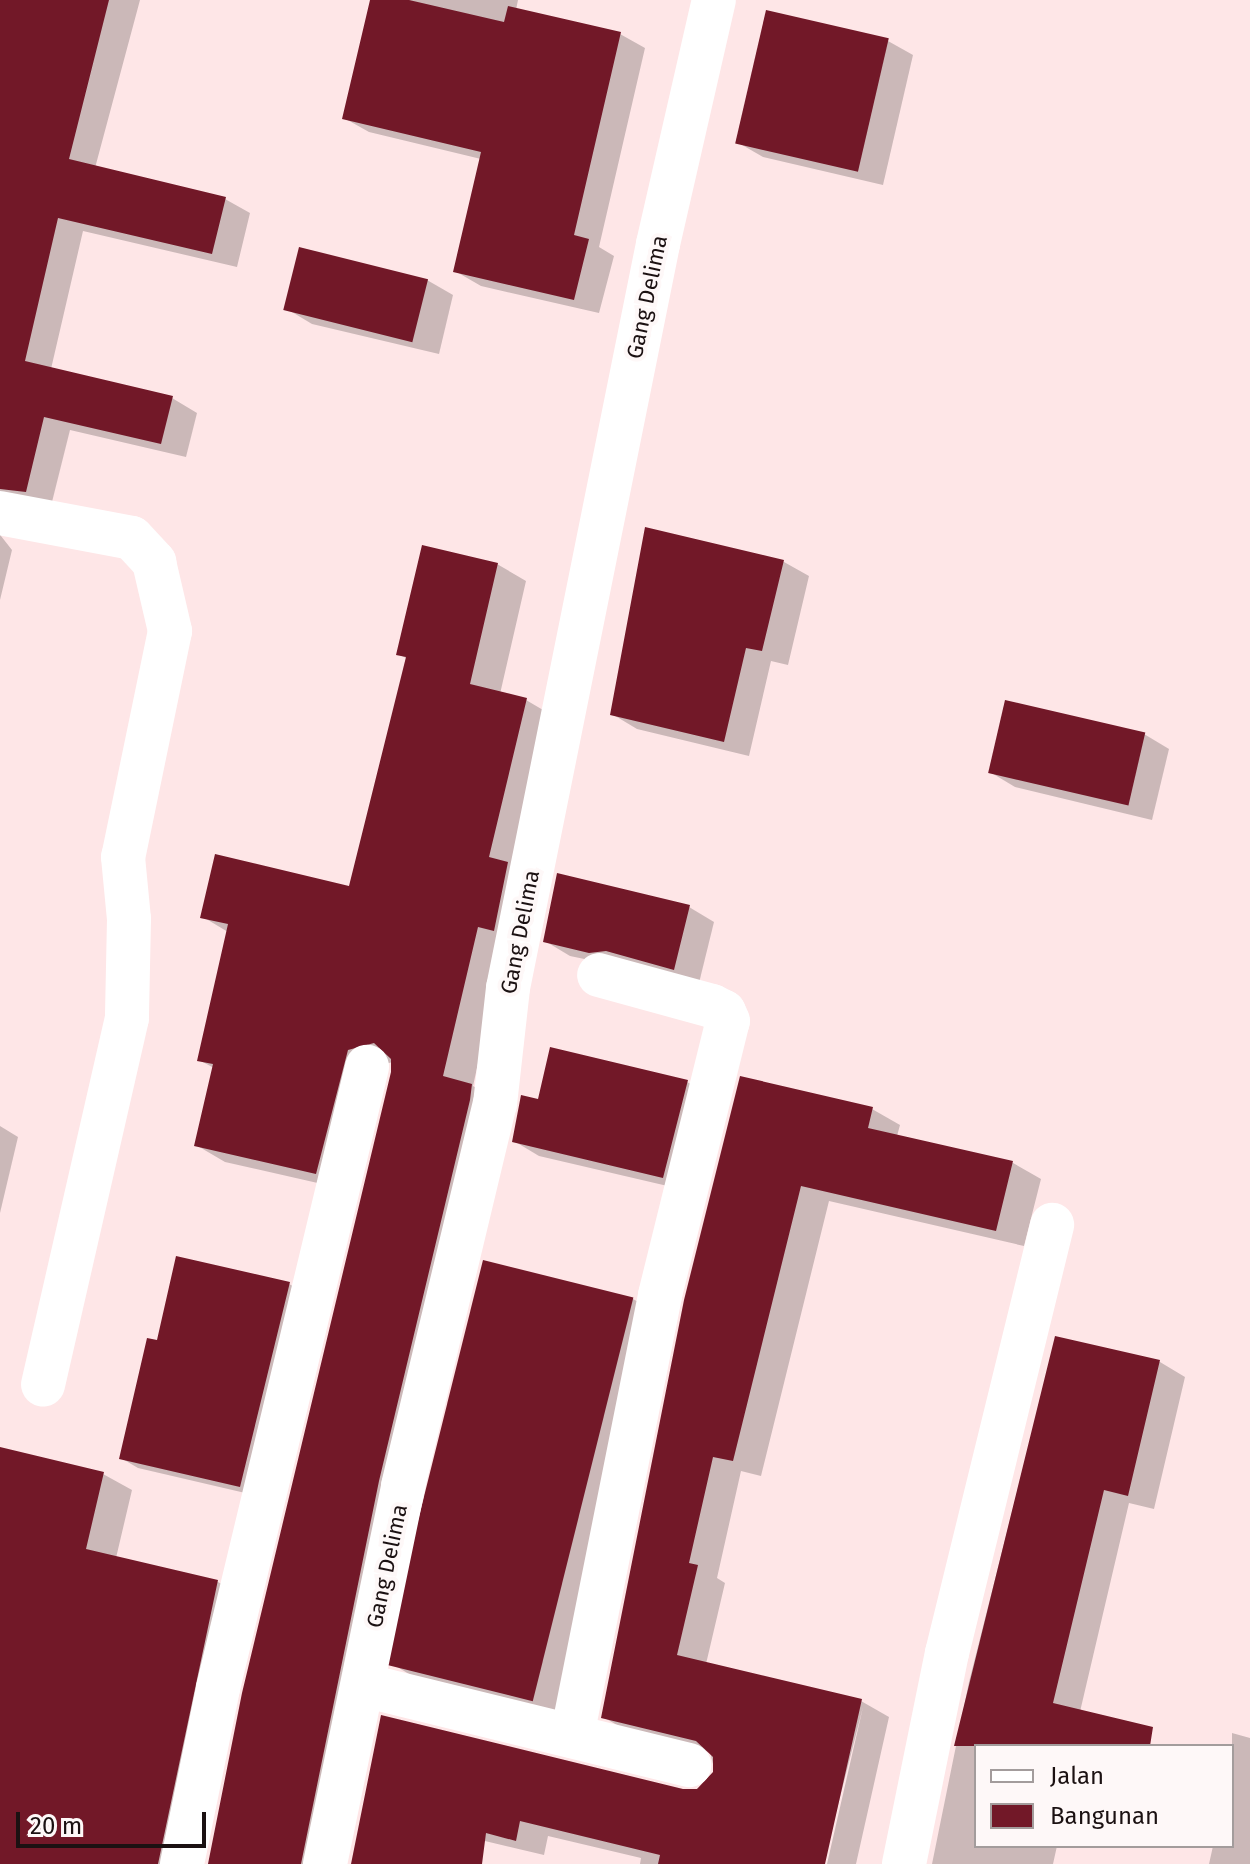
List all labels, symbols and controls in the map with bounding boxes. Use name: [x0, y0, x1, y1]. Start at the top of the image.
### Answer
street label: Gang Delima: [621, 233, 673, 361]
street label: Gang Delima: [495, 868, 545, 996]
street label: Gang Delima: [361, 1502, 413, 1630]
legend: [974, 1744, 1234, 1848]
text: Jalan: [1050, 1762, 1104, 1790]
scale bar: [20, 1796, 210, 1846]
text: Bangunan: [1050, 1802, 1159, 1830]
text: 20 m: [30, 1812, 82, 1840]

